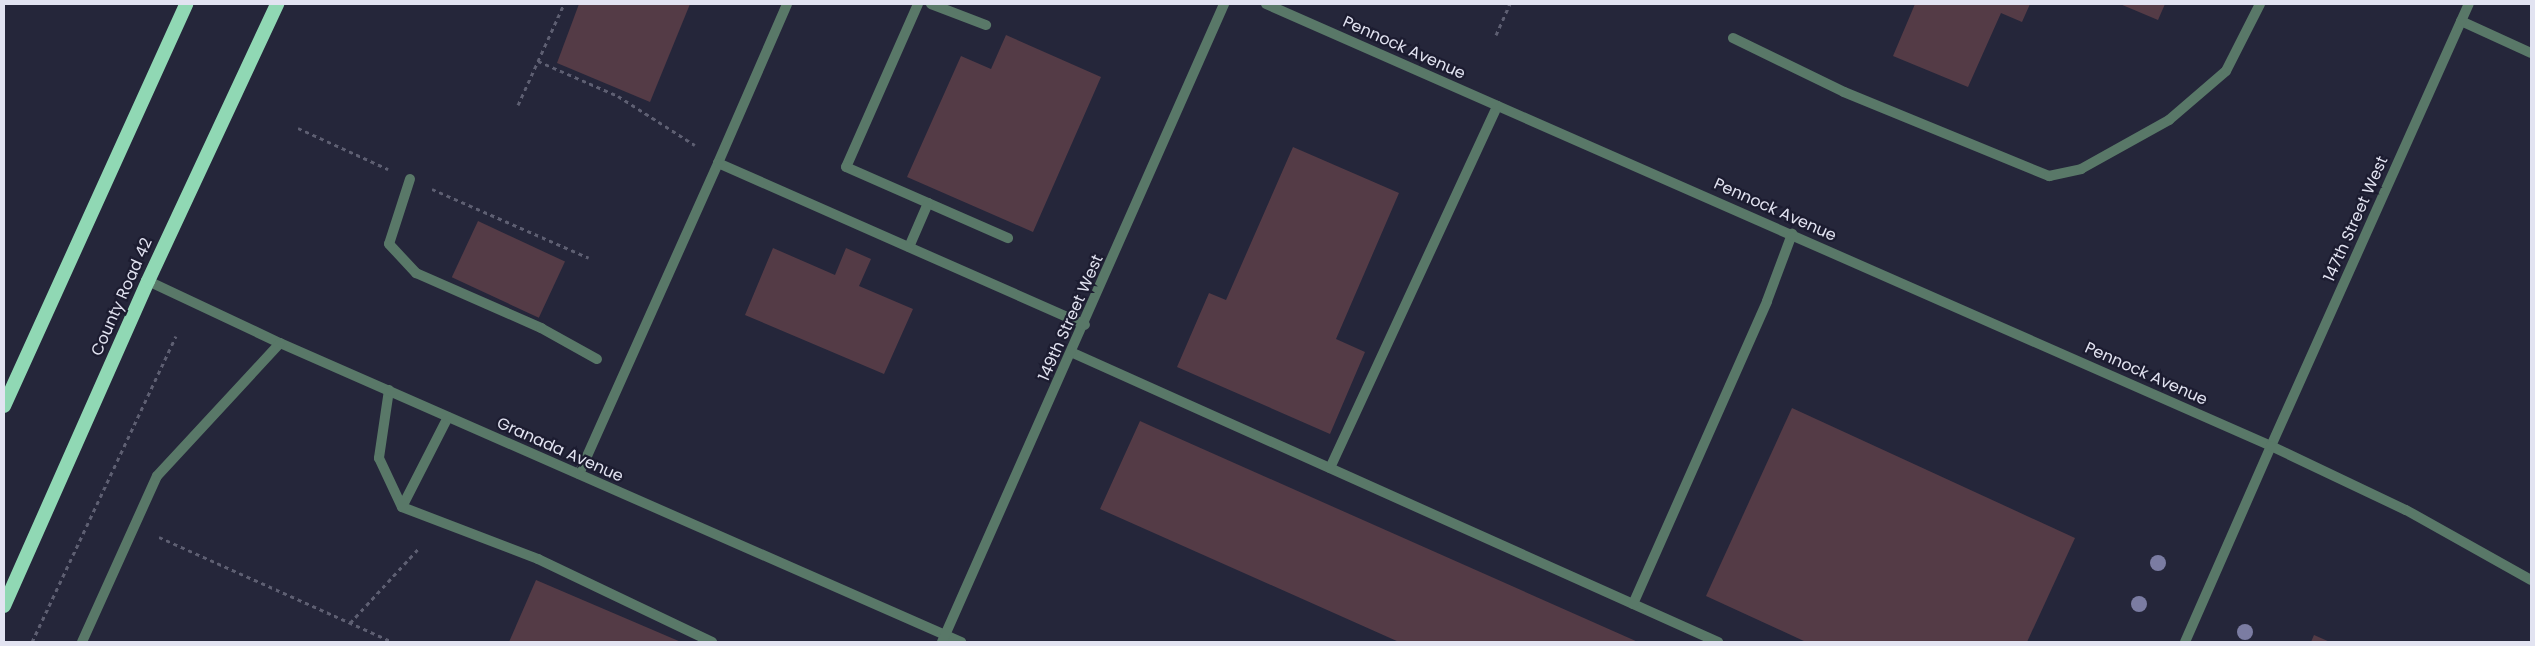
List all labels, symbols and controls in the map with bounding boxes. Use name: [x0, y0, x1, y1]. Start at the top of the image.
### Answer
street label: Pennock Avenue: [1340, 12, 1468, 84]
street label: 147th Street West: [2320, 153, 2392, 285]
street label: Pennock Avenue: [1711, 174, 1839, 246]
street label: County Road 42: [87, 235, 157, 359]
street label: 149th Street West: [1034, 252, 1108, 384]
street label: Pennock Avenue: [2082, 338, 2210, 410]
street label: Granada Avenue: [494, 414, 626, 486]

